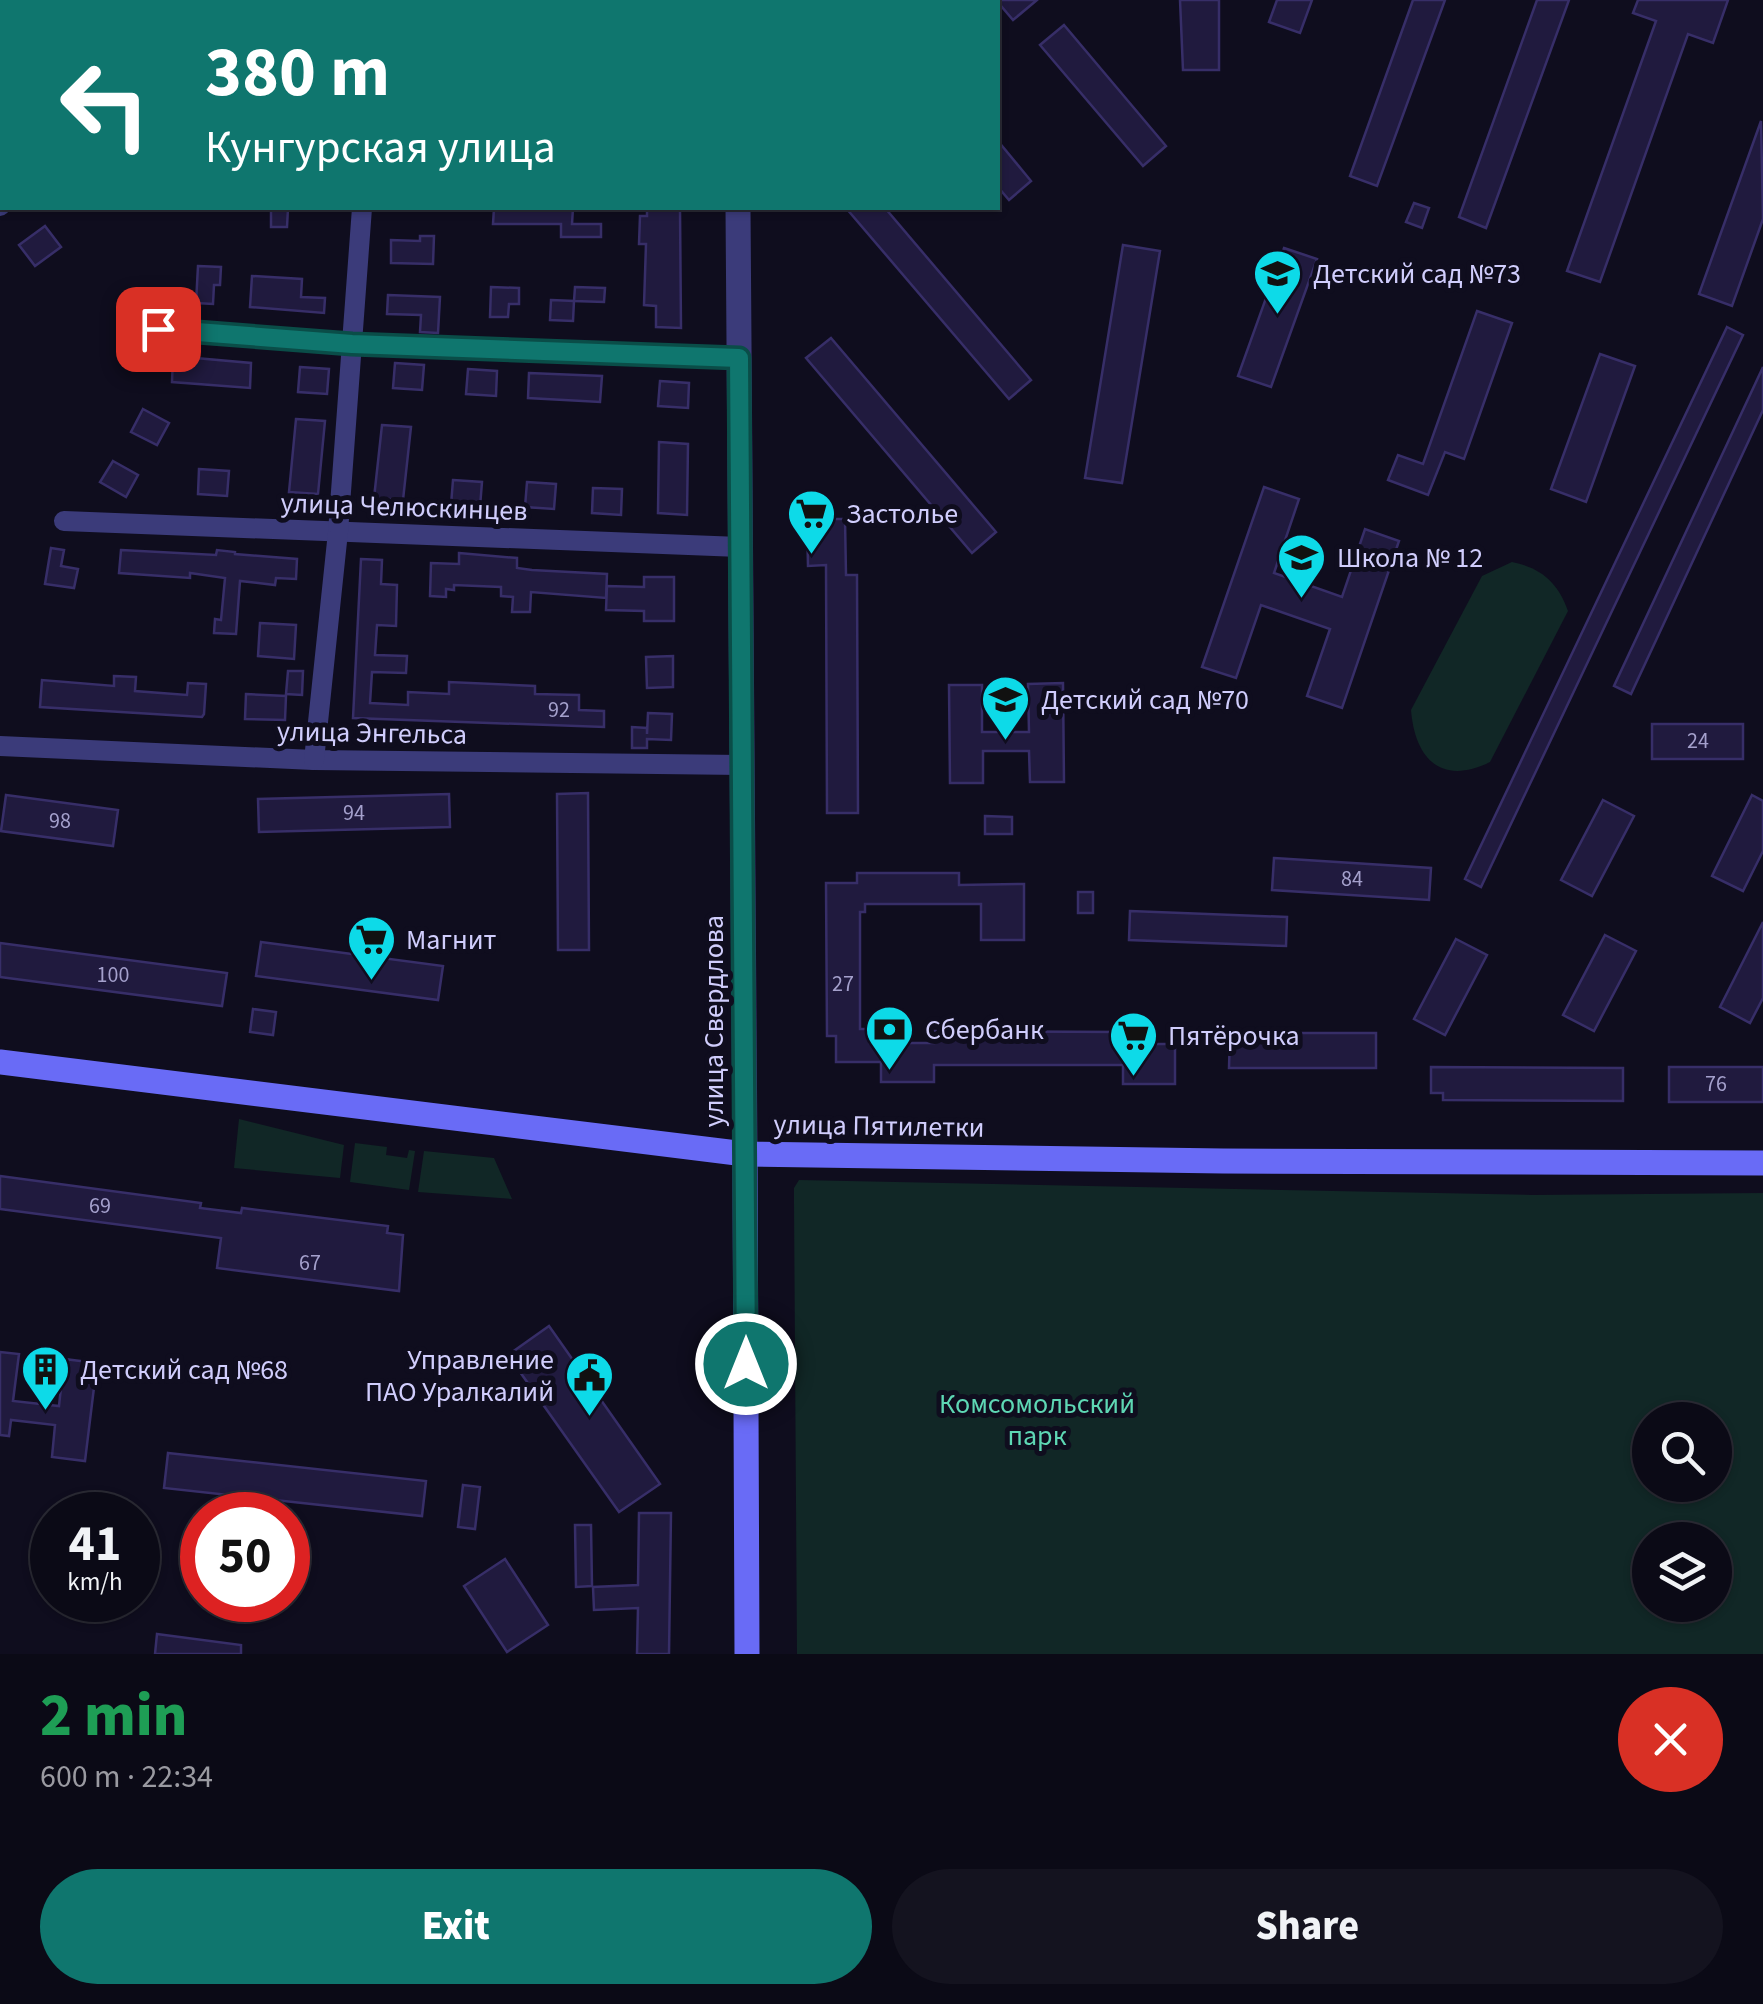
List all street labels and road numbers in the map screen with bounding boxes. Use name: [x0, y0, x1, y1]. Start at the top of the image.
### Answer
street label: улица Челюскинцев: [280, 483, 528, 531]
street label: улица Энгельса: [277, 711, 467, 755]
street label: улица Свердлова: [694, 915, 734, 1127]
street label: улица Пятилетки: [773, 1104, 985, 1148]

